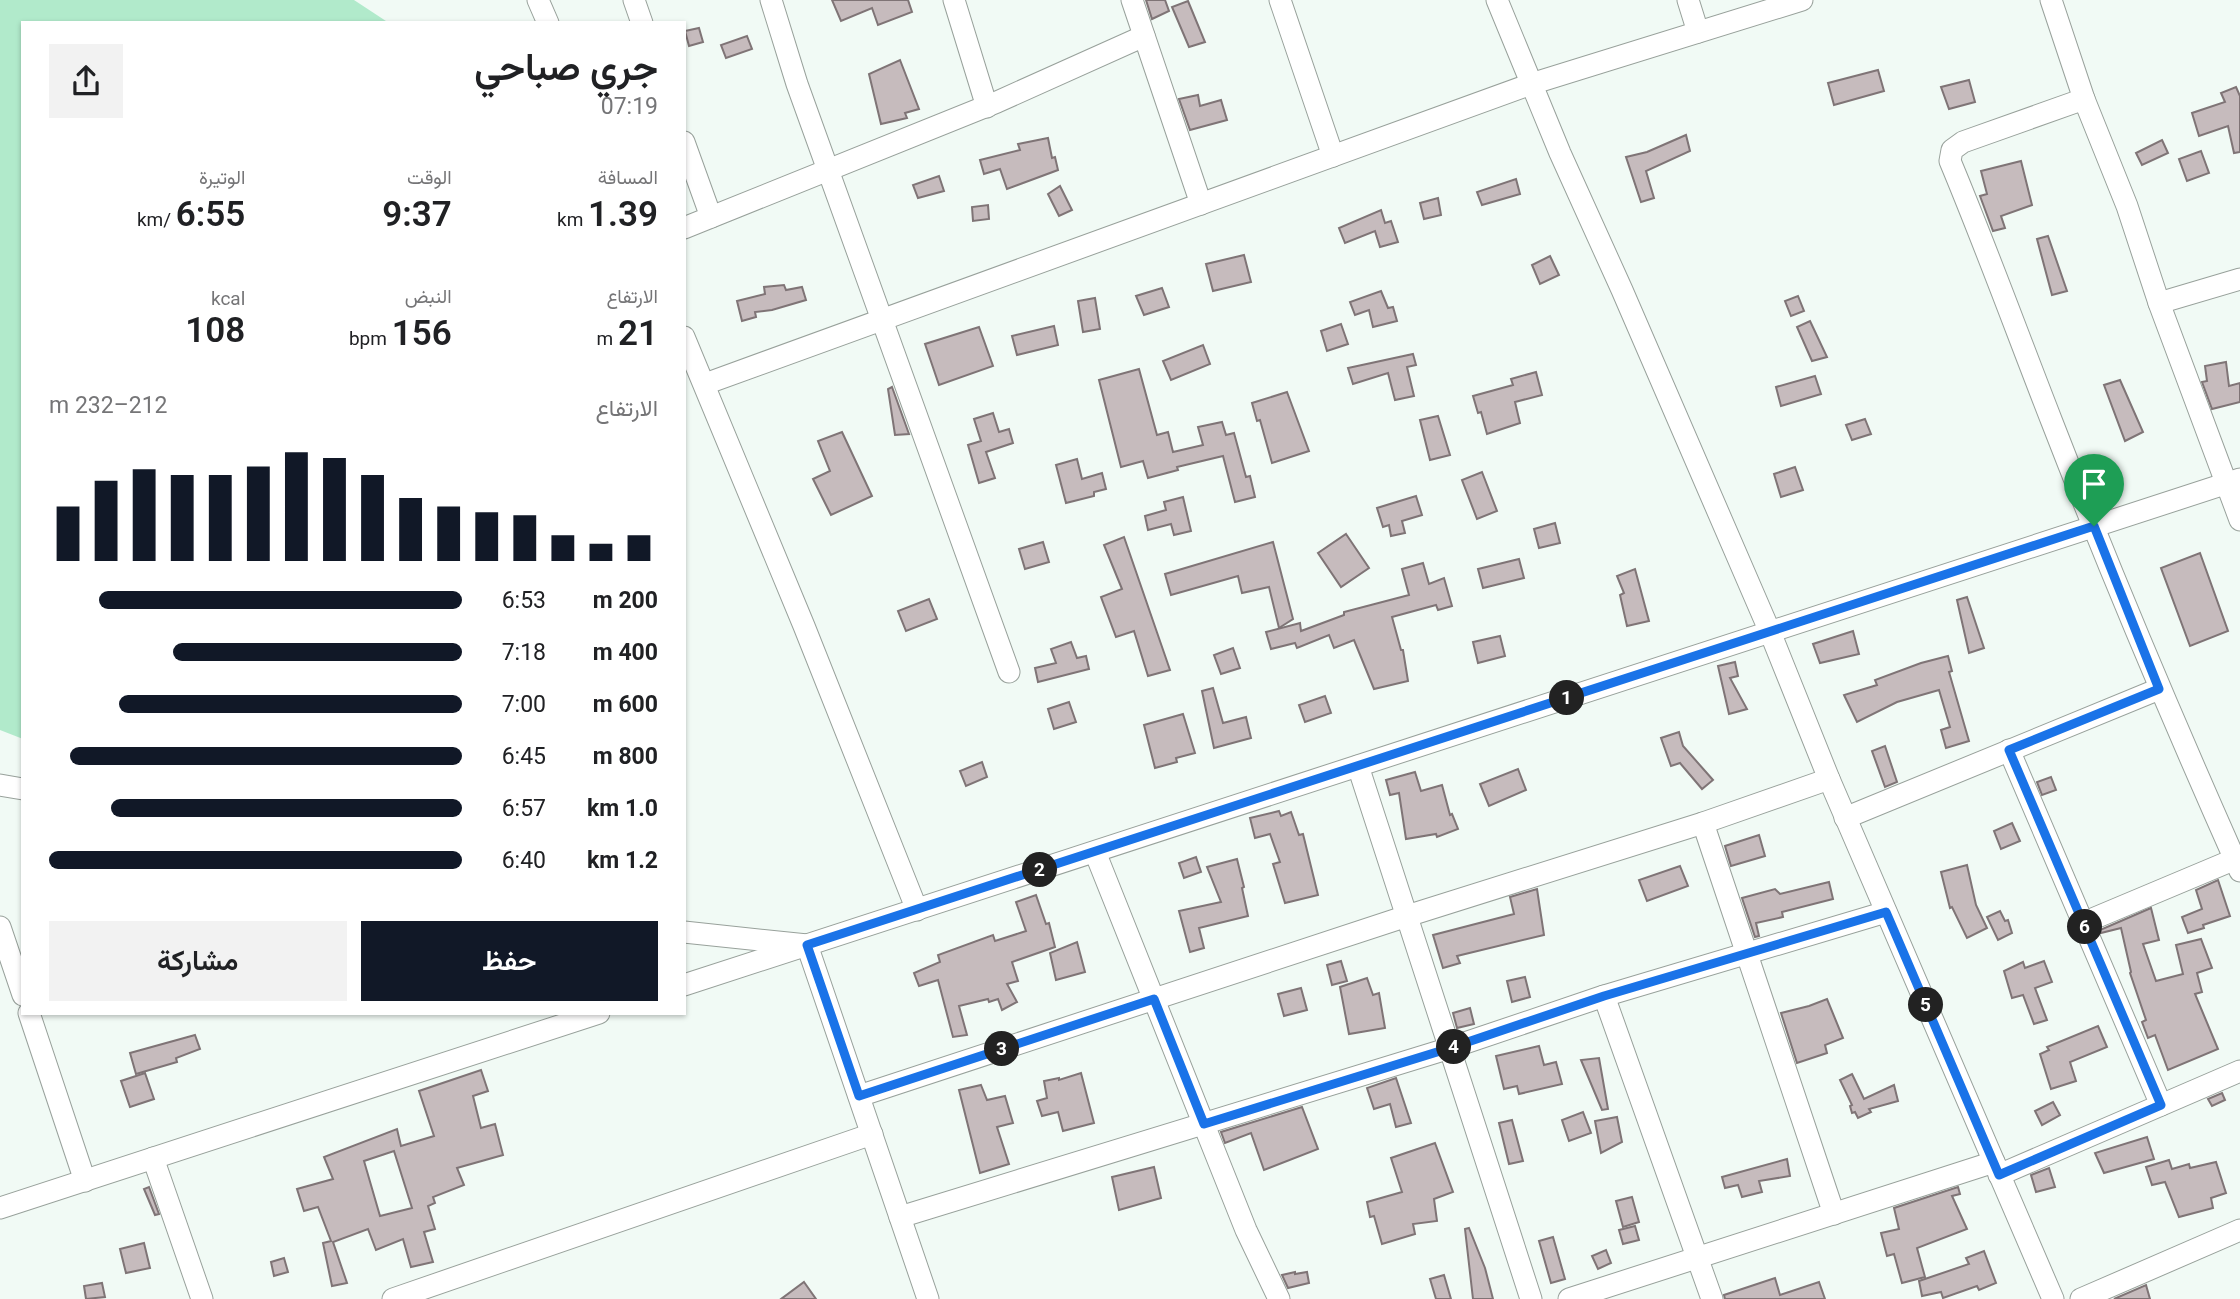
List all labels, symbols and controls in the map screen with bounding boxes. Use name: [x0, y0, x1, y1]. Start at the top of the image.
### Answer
button: share: [49, 44, 123, 118]
text: جري صباحي: [474, 45, 658, 89]
text: 07:19: [601, 93, 658, 120]
text: الوتيرة: [199, 166, 245, 189]
text: الوقت: [407, 166, 452, 189]
text: المسافة: [598, 166, 658, 189]
text: 6:55: [176, 194, 245, 235]
text: 9:37: [382, 194, 452, 235]
text: 1.39: [588, 194, 658, 235]
text: /km: [137, 208, 176, 231]
text: km: [557, 208, 588, 231]
text: النبض: [405, 285, 452, 308]
text: الارتفاع: [606, 285, 658, 308]
text: kcal: [211, 287, 245, 310]
text: 108: [185, 310, 245, 351]
text: 156: [392, 313, 452, 354]
text: 21: [618, 313, 658, 354]
text: bpm: [349, 327, 392, 350]
text: m: [597, 327, 618, 350]
text: 212–232 m: [49, 392, 168, 419]
text: الارتفاع: [596, 395, 658, 422]
pin: [2064, 454, 2124, 526]
icon: arrive: [2075, 465, 2113, 503]
text: 6:53: [502, 587, 546, 614]
text: 200 m: [593, 587, 658, 614]
text: 7:18: [502, 639, 546, 666]
text: 400 m: [593, 639, 658, 666]
pin: 1: [1550, 680, 1584, 716]
text: 1: [1561, 686, 1572, 709]
text: 7:00: [502, 691, 546, 718]
text: 600 m: [593, 691, 658, 718]
text: 6:45: [502, 743, 546, 770]
text: 800 m: [593, 743, 658, 770]
text: 6:57: [502, 795, 546, 822]
text: 1.0 km: [587, 795, 658, 822]
text: 6:40: [502, 847, 546, 874]
text: 1.2 km: [587, 847, 658, 874]
pin: 2: [1023, 852, 1058, 888]
text: 2: [1034, 858, 1045, 881]
pin: 6: [2068, 909, 2102, 944]
text: 6: [2079, 915, 2090, 938]
button: مشاركة: [49, 921, 347, 1001]
button: حفظ: [361, 921, 658, 1001]
pin: 5: [1909, 988, 1944, 1023]
text: 5: [1920, 993, 1931, 1016]
pin: 4: [1436, 1030, 1472, 1064]
pin: 3: [984, 1032, 1020, 1066]
text: 4: [1448, 1035, 1459, 1058]
text: 3: [996, 1037, 1007, 1060]

